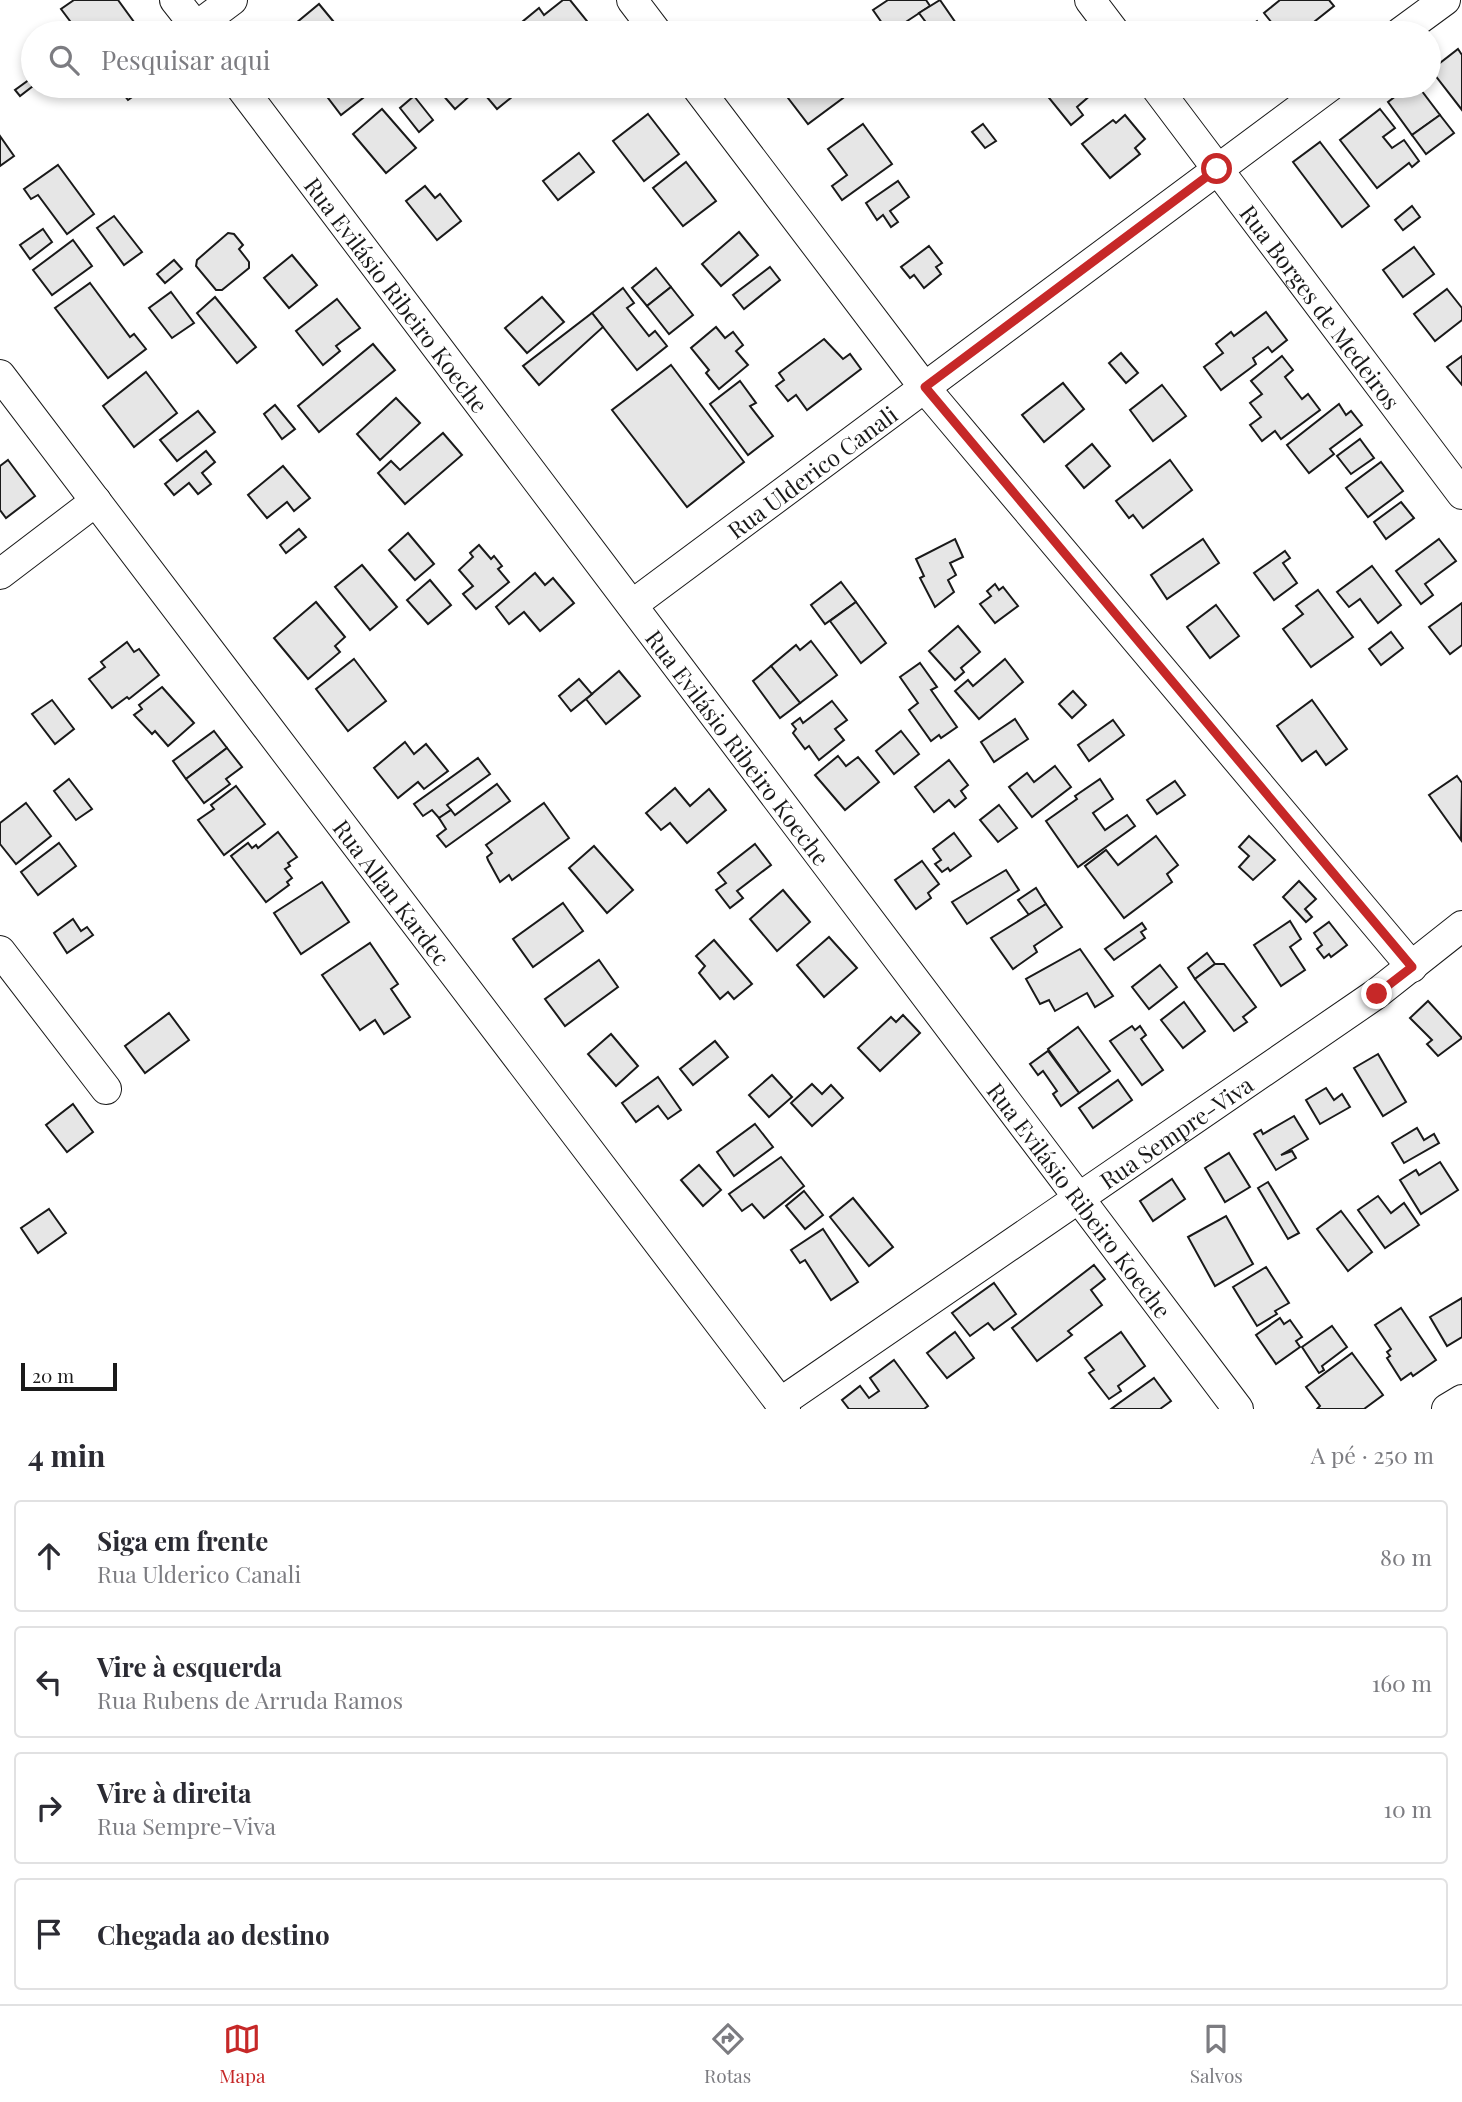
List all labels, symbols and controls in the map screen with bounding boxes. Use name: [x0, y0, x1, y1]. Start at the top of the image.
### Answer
search box: [21, 21, 1441, 98]
icon: search: [45, 41, 83, 79]
text: Pesquisar aqui: [101, 42, 270, 77]
route start: [1201, 153, 1232, 184]
street label: Rua Evilásio Ribeiro Koeche: [298, 170, 496, 418]
street label: Rua Borges de Medeiros: [1234, 198, 1408, 415]
street label: Rua Ulderico Canali: [721, 398, 903, 545]
street label: Rua Evilásio Ribeiro Koeche: [640, 623, 838, 871]
street label: Rua Allan Kardec: [327, 813, 458, 971]
route end: [1361, 978, 1392, 1009]
street label: Rua Sempre-Viva: [1093, 1068, 1259, 1195]
street label: Rua Evilásio Ribeiro Koeche: [981, 1076, 1179, 1324]
scale bar: [21, 1360, 117, 1392]
text: 20 m: [32, 1362, 74, 1388]
text: 4 min: [28, 1435, 106, 1475]
text: A pé · 250 m: [1311, 1439, 1434, 1470]
text: Siga em frente: [97, 1523, 268, 1558]
icon: ahead: [30, 1537, 68, 1575]
text: 80 m: [1380, 1541, 1432, 1572]
text: Rua Ulderico Canali: [97, 1558, 301, 1589]
text: Vire à esquerda: [97, 1649, 282, 1684]
icon: left: [30, 1663, 68, 1701]
text: 160 m: [1372, 1667, 1432, 1698]
text: Rua Rubens de Arruda Ramos: [97, 1684, 403, 1715]
text: Vire à direita: [97, 1775, 252, 1810]
icon: right: [30, 1789, 68, 1827]
text: 10 m: [1384, 1793, 1432, 1824]
text: Rua Sempre-Viva: [97, 1810, 276, 1841]
icon: arrive: [30, 1915, 68, 1953]
text: Chegada ao destino: [97, 1917, 330, 1952]
tab: Mapa: [219, 2020, 266, 2088]
tab: Rotas: [704, 2020, 751, 2088]
tab: Salvos: [1190, 2020, 1243, 2088]

